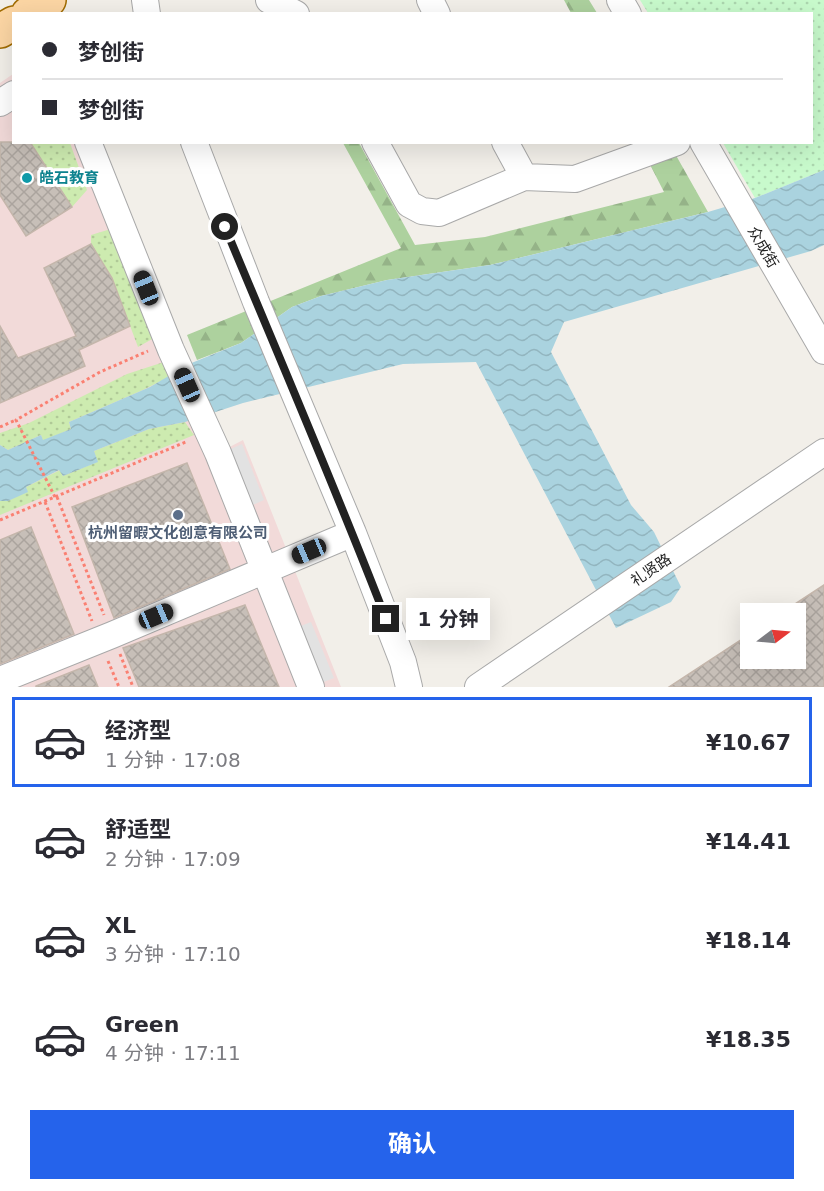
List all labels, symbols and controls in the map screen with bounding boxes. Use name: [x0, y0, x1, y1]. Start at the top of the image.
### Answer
text: 梦创街: [78, 40, 144, 65]
text: 梦创街: [78, 98, 144, 123]
place label: 皓石教育: [39, 169, 99, 187]
marker: 皓石教育: [20, 171, 34, 185]
route start: [211, 213, 238, 240]
street label: 众成街: [744, 223, 782, 271]
car: [131, 268, 161, 308]
car: [171, 365, 203, 405]
marker: 杭州留暇文化创意有限公司: [171, 508, 185, 522]
place label: 杭州留暇文化创意有限公司: [88, 524, 268, 542]
car: [289, 536, 329, 566]
street label: 礼贤路: [627, 550, 675, 590]
callout: 1 分钟: [407, 598, 491, 640]
car: [136, 601, 176, 631]
north arrow: [740, 603, 806, 669]
map controls: [740, 603, 806, 669]
route end: [372, 605, 399, 632]
text: 1 分钟: [418, 607, 478, 631]
icon: car: [33, 715, 87, 769]
text: 经济型: [105, 718, 171, 743]
text: ¥10.67: [706, 730, 791, 755]
text: 1 分钟 · 17:08: [105, 748, 241, 772]
icon: car: [33, 814, 87, 868]
text: 舒适型: [105, 817, 171, 842]
text: ¥14.41: [706, 829, 791, 854]
text: 2 分钟 · 17:09: [105, 847, 241, 871]
icon: car: [33, 913, 87, 967]
text: XL: [105, 913, 136, 938]
text: ¥18.14: [706, 928, 791, 953]
text: 3 分钟 · 17:10: [105, 942, 241, 966]
icon: car: [33, 1012, 87, 1066]
text: Green: [105, 1012, 179, 1037]
text: ¥18.35: [706, 1027, 791, 1052]
text: 4 分钟 · 17:11: [105, 1041, 241, 1065]
button: 确认: [30, 1110, 794, 1179]

